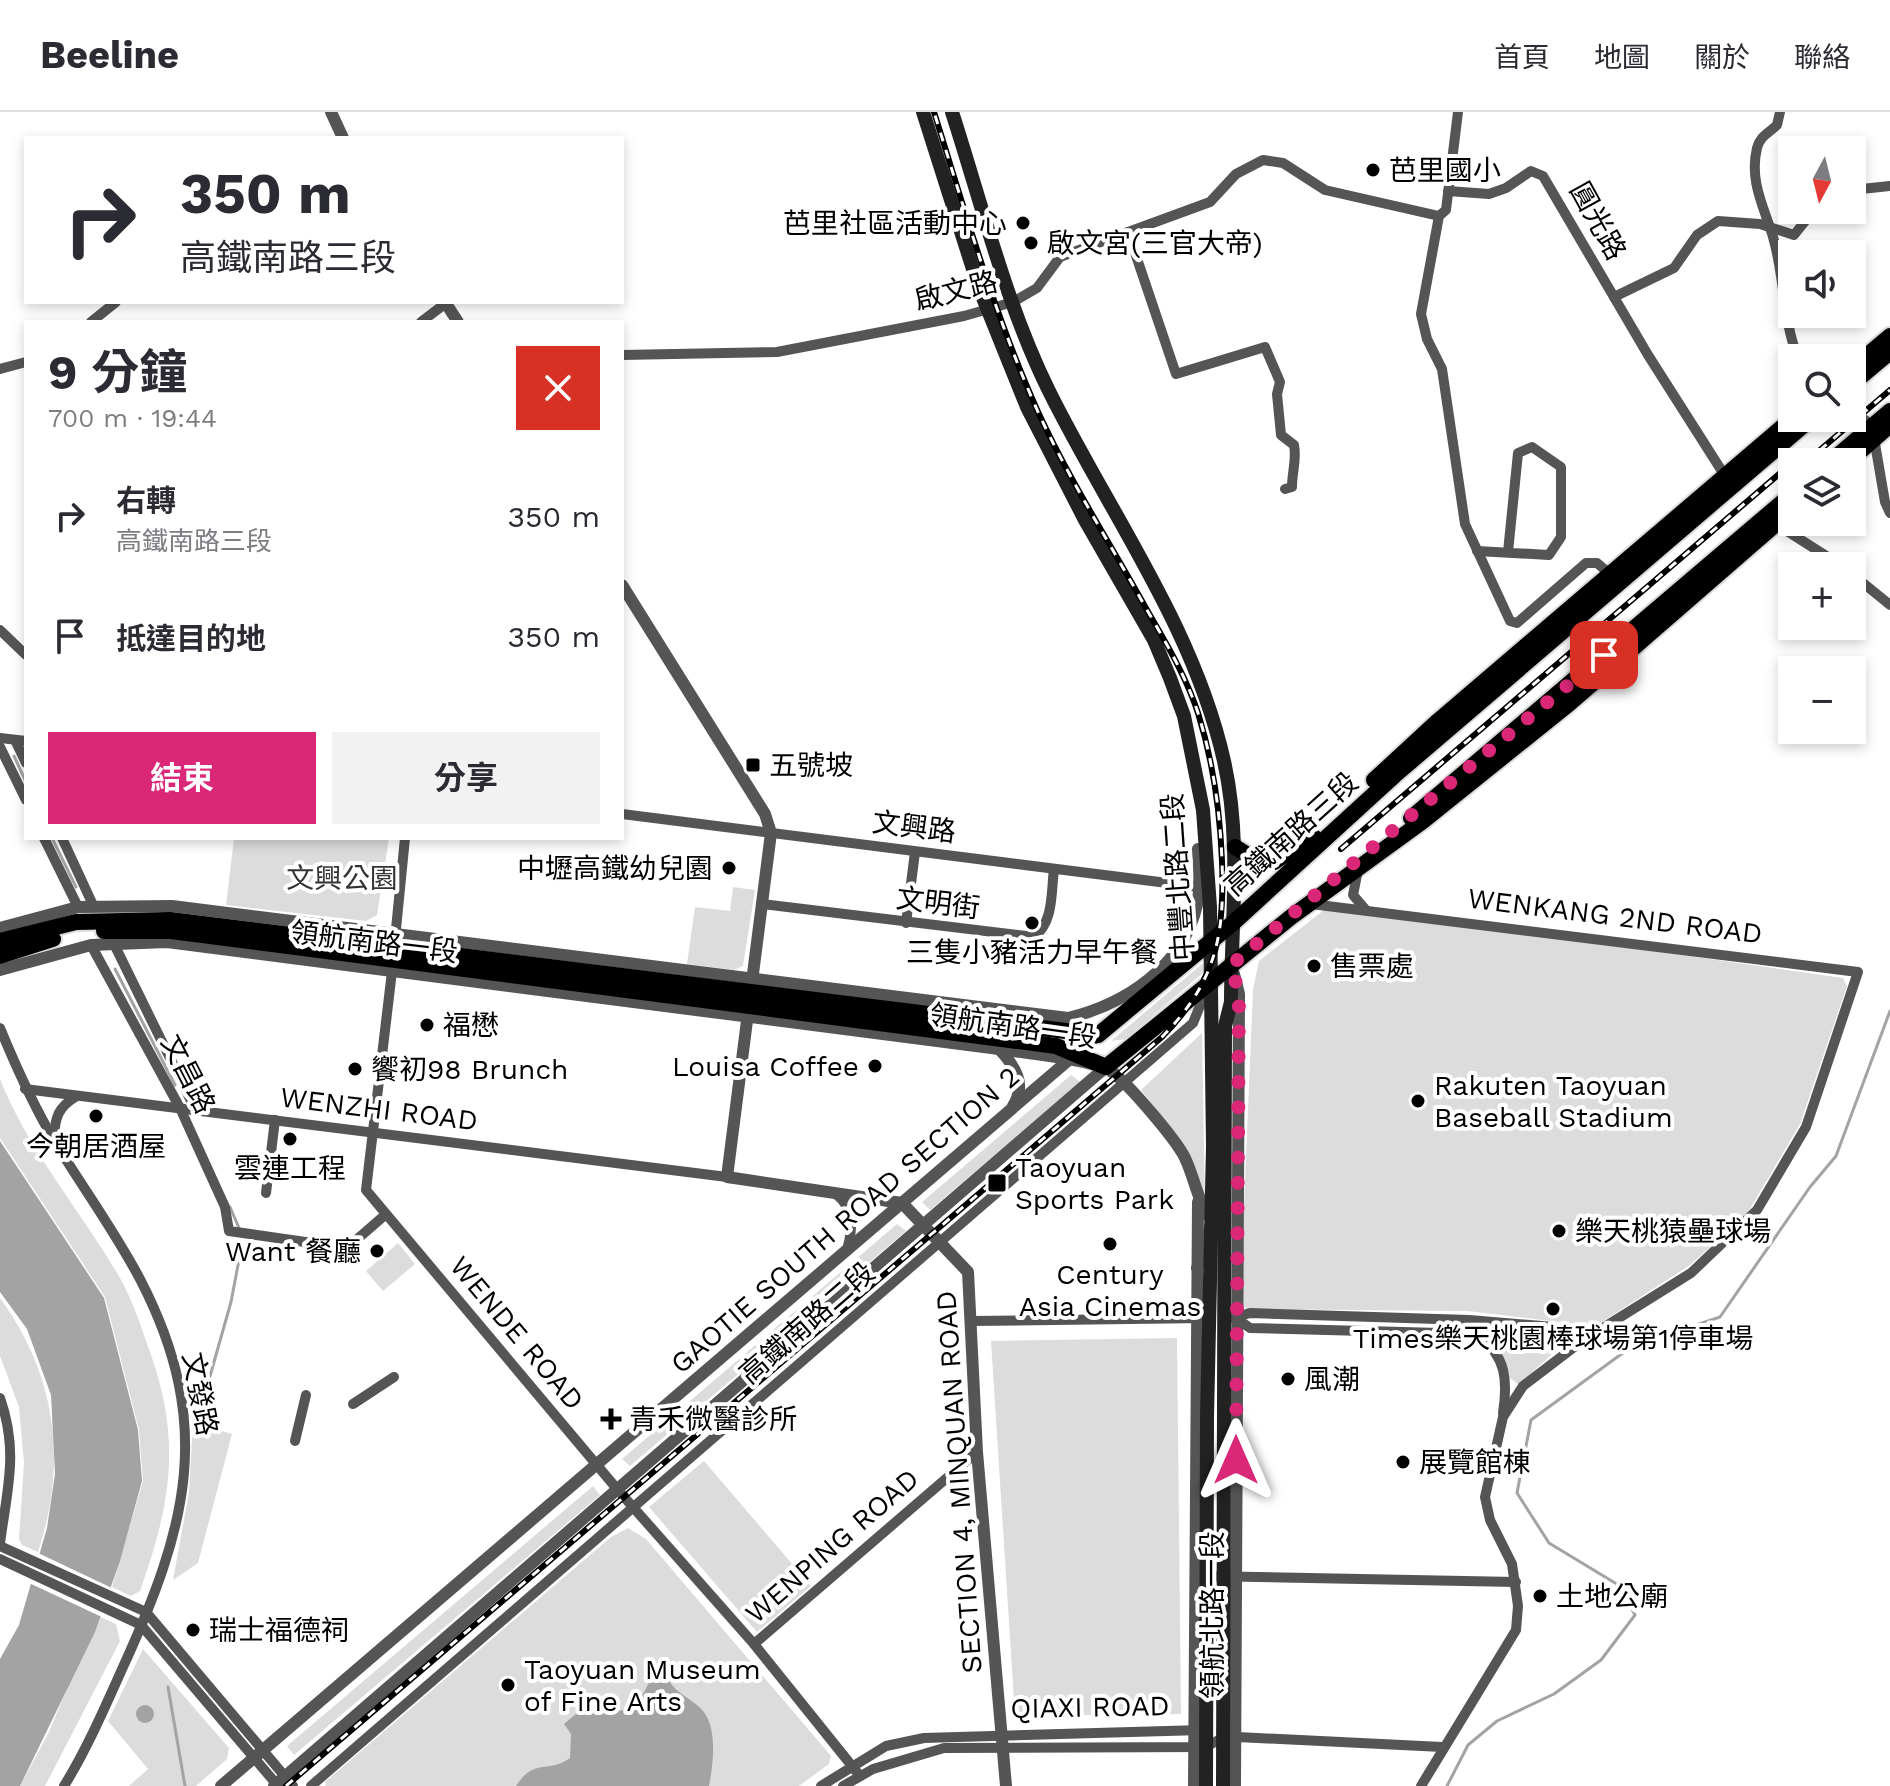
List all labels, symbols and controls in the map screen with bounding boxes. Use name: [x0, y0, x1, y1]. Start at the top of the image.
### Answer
text: Beeline: [40, 33, 179, 77]
text: 首頁: [1494, 41, 1550, 74]
text: 地圖: [1594, 41, 1650, 74]
text: 關於: [1694, 41, 1750, 74]
text: 聯絡: [1794, 41, 1850, 74]
north arrow: [1778, 136, 1866, 224]
map controls: [1778, 136, 1866, 744]
place label: 芭里國小: [1389, 154, 1501, 187]
text: 350 m: [180, 161, 351, 227]
marker: 芭里國小: [1364, 161, 1382, 179]
icon: right: [48, 168, 152, 272]
street label: 圓光路: [1563, 176, 1633, 266]
place label: 芭里社區活動中心: [783, 207, 1007, 240]
marker: 芭里社區活動中心: [1014, 214, 1032, 232]
place label: 啟文宮(三官大帝): [1047, 227, 1263, 260]
marker: 啟文宮(三官大帝): [1022, 234, 1040, 252]
text: 高鐵南路三段: [180, 237, 396, 279]
button: sound: [1778, 240, 1866, 328]
street label: 啟文路: [911, 265, 1001, 317]
text: 9 分鐘: [48, 344, 187, 401]
button: search: [1778, 344, 1866, 432]
button: close: [516, 346, 600, 430]
text: 700 m · 19:44: [48, 403, 217, 433]
button: layers: [1778, 448, 1866, 536]
text: 右轉: [116, 483, 176, 518]
icon: right: [48, 494, 92, 538]
text: 350 m: [508, 499, 600, 534]
text: 高鐵南路三段: [116, 526, 272, 556]
button: +: [1778, 552, 1866, 640]
icon: arrive: [48, 614, 92, 658]
text: 350 m: [508, 619, 600, 654]
text: 抵達目的地: [116, 621, 266, 656]
pin: [1570, 621, 1638, 689]
icon: arrive: [1582, 633, 1626, 677]
button: −: [1778, 656, 1866, 744]
button: 結束: [48, 732, 316, 824]
button: 分享: [332, 732, 600, 824]
place label: 五號坡: [769, 749, 853, 782]
marker: 五號坡: [744, 756, 762, 774]
street label: 高鐵南路三段: [1218, 766, 1364, 902]
street label: 中豐北路二段: [1156, 792, 1200, 962]
street label: 文興路: [870, 806, 958, 848]
place label: 中壢高鐵幼兒園: [517, 852, 713, 885]
marker: 中壢高鐵幼兒園: [720, 859, 738, 877]
park label: 文興公園: [286, 862, 398, 895]
street label: 文明街: [894, 882, 982, 924]
street label: WENKANG 2ND ROAD: [1466, 882, 1764, 950]
marker: 三隻小豬活力早午餐: [1023, 914, 1041, 932]
street label: 領航南路一段: [289, 915, 459, 969]
place label: 三隻小豬活力早午餐: [906, 936, 1158, 969]
place label: 售票處: [1330, 950, 1414, 983]
marker: 售票處: [1305, 957, 1323, 975]
street label: 領航南路一段: [928, 998, 1098, 1054]
place label: 福懋: [443, 1009, 499, 1042]
marker: 福懋: [418, 1016, 436, 1034]
street label: 文昌路: [154, 1029, 222, 1119]
place label: Louisa Coffee: [672, 1050, 859, 1083]
place label: 饗初98 Brunch: [371, 1053, 568, 1086]
marker: Louisa Coffee: [866, 1057, 884, 1075]
marker: 饗初98 Brunch: [346, 1060, 364, 1078]
street label: GAOTIE SOUTH ROAD SECTION 2: [664, 1060, 1026, 1380]
place label: Rakuten Taoyuan Baseball Stadium: [1434, 1069, 1673, 1134]
street label: WENZHI ROAD: [278, 1081, 480, 1137]
marker: Rakuten Taoyuan Baseball Stadium: [1409, 1092, 1427, 1110]
marker: 今朝居酒屋: [87, 1107, 105, 1125]
place label: 今朝居酒屋: [26, 1130, 166, 1163]
marker: 雲連工程: [281, 1130, 299, 1148]
place label: Taoyuan Sports Park: [1015, 1151, 1174, 1216]
place label: 雲連工程: [234, 1152, 346, 1185]
marker: Taoyuan Sports Park: [986, 1172, 1008, 1194]
place label: 樂天桃猿壘球場: [1575, 1215, 1771, 1248]
marker: 樂天桃猿壘球場: [1550, 1222, 1568, 1240]
place label: Want 餐廳: [225, 1235, 361, 1268]
marker: Century Asia Cinemas: [1101, 1235, 1119, 1253]
marker: Want 餐廳: [368, 1242, 386, 1260]
street label: WENDE ROAD: [443, 1249, 591, 1417]
street label: 高鐵南路二段: [733, 1255, 881, 1391]
place label: Century Asia Cinemas: [1019, 1258, 1201, 1323]
street label: SECTION 4, MINQUAN ROAD: [929, 1290, 989, 1674]
marker: Times樂天桃園棒球場第1停車場: [1544, 1300, 1562, 1318]
place label: Times樂天桃園棒球場第1停車場: [1353, 1322, 1753, 1355]
street label: 文發路: [176, 1350, 224, 1438]
place label: 風潮: [1304, 1363, 1360, 1396]
marker: 風潮: [1279, 1370, 1297, 1388]
place label: 青禾微醫診所: [629, 1403, 797, 1436]
marker: 青禾微醫診所: [600, 1408, 622, 1430]
position arrow: [1194, 1418, 1278, 1502]
place label: 展覽館棟: [1419, 1446, 1531, 1479]
marker: 展覽館棟: [1394, 1453, 1412, 1471]
street label: WENPING ROAD: [739, 1462, 925, 1630]
street label: 領航北路一段: [1196, 1531, 1229, 1699]
place label: 土地公廟: [1556, 1580, 1668, 1613]
marker: 土地公廟: [1531, 1587, 1549, 1605]
place label: 瑞士福德祠: [209, 1614, 349, 1647]
marker: 瑞士福德祠: [184, 1621, 202, 1639]
place label: Taoyuan Museum of Fine Arts: [524, 1653, 761, 1718]
marker: Taoyuan Museum of Fine Arts: [499, 1676, 517, 1694]
street label: QIAXI ROAD: [1010, 1689, 1170, 1725]

